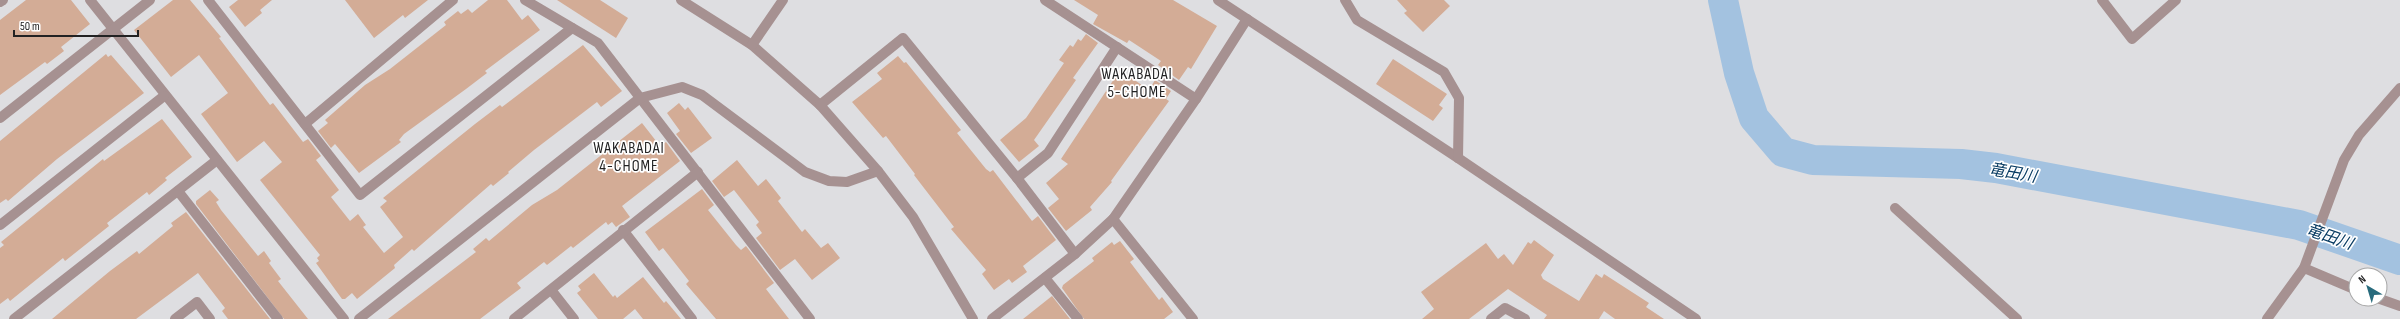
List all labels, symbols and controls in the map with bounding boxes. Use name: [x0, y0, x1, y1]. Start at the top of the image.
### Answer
scale bar: [14, 12, 138, 38]
text: 50 m: [20, 19, 40, 34]
district label: WAKABADAI 5-CHOME: [1101, 65, 1173, 102]
district label: WAKABADAI 4-CHOME: [593, 139, 665, 176]
water label: 竜田川: [1987, 160, 2040, 187]
water label: 竜田川: [2304, 221, 2357, 255]
north arrow: [2348, 267, 2388, 307]
text: N: [2356, 273, 2369, 286]

